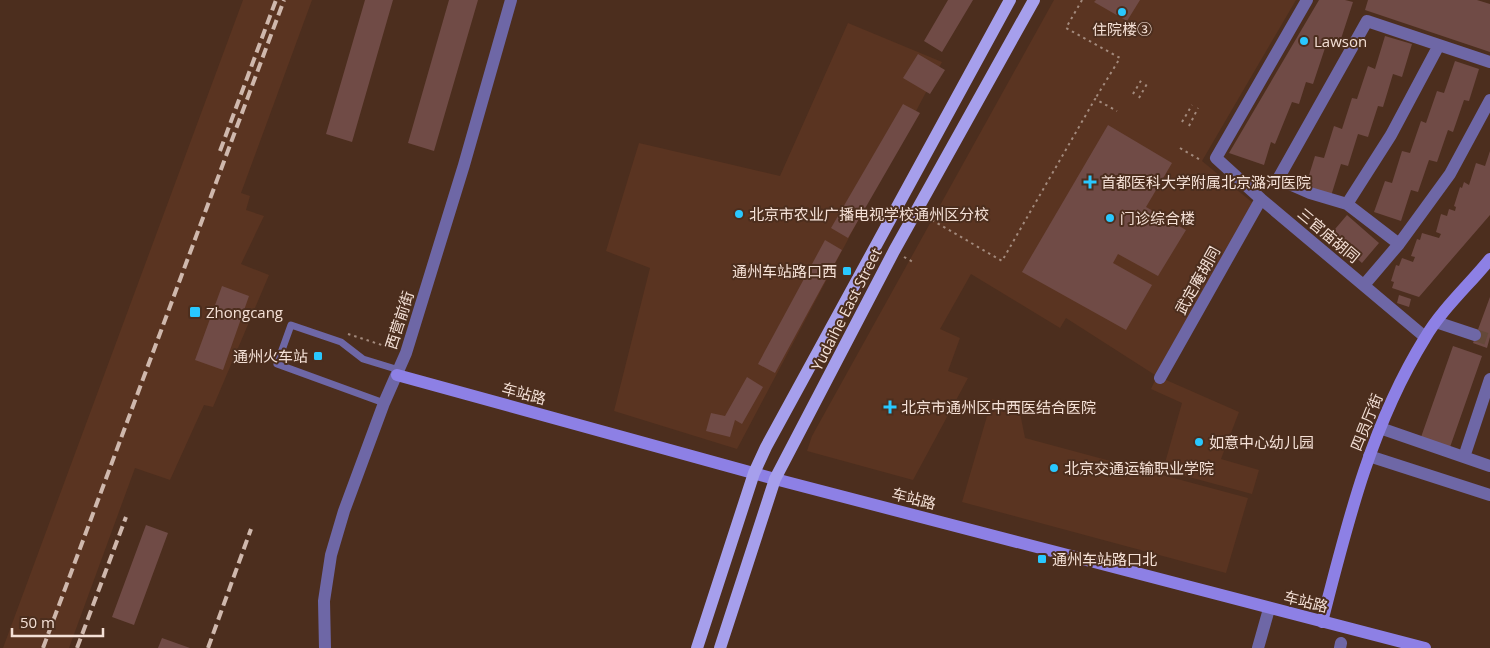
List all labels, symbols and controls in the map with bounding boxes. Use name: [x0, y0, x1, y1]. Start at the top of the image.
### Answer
marker: 住院楼③: [1116, 6, 1128, 18]
place label: 住院楼③: [1092, 19, 1152, 39]
place label: Lawson: [1314, 31, 1367, 51]
marker: Lawson: [1298, 35, 1310, 47]
place label: 首都医科大学附属北京潞河医院: [1101, 172, 1311, 192]
marker: 首都医科大学附属北京潞河医院: [1083, 175, 1097, 189]
street label: 三官庙胡同: [1294, 203, 1364, 267]
place label: 北京市农业广播电视学校通州区分校: [749, 204, 989, 224]
marker: 北京市农业广播电视学校通州区分校: [733, 208, 745, 220]
place label: 门诊综合楼: [1120, 208, 1195, 228]
marker: 门诊综合楼: [1104, 212, 1116, 224]
street label: 武定庵胡同: [1170, 242, 1224, 318]
street label: Yudaihe East Street: [806, 244, 886, 374]
place label: 通州车站路口西: [732, 261, 837, 281]
marker: 通州车站路口西: [841, 265, 853, 277]
street label: 西营前街: [380, 288, 418, 352]
place label: Zhongcang: [206, 302, 283, 322]
marker: Zhongcang: [188, 305, 202, 319]
place label: 通州火车站: [233, 346, 308, 366]
marker: 通州火车站: [312, 350, 324, 362]
street label: 车站路: [500, 378, 548, 408]
street label: 四员厅街: [1345, 390, 1387, 454]
place label: 北京市通州区中西医结合医院: [901, 397, 1096, 417]
marker: 北京市通州区中西医结合医院: [883, 400, 897, 414]
place label: 如意中心幼儿园: [1209, 432, 1314, 452]
marker: 如意中心幼儿园: [1193, 436, 1205, 448]
place label: 北京交通运输职业学院: [1064, 458, 1214, 478]
marker: 北京交通运输职业学院: [1048, 462, 1060, 474]
street label: 车站路: [890, 483, 938, 513]
place label: 通州车站路口北: [1052, 549, 1157, 569]
marker: 通州车站路口北: [1036, 553, 1048, 565]
street label: 车站路: [1282, 586, 1330, 616]
scale bar: [12, 606, 104, 638]
text: 50 m: [20, 612, 55, 632]

